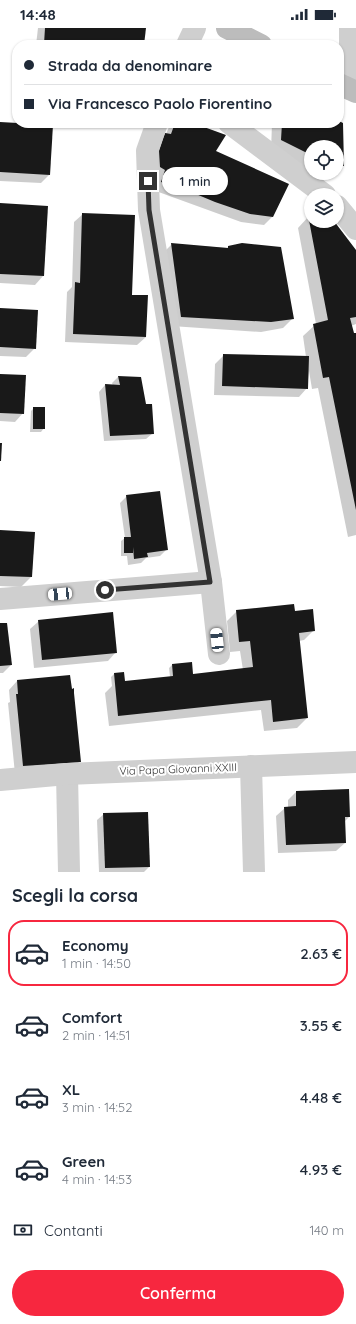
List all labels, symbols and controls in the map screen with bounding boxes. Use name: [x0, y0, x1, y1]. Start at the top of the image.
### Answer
text: 14:48: [20, 5, 56, 24]
text: Strada da denominare: [48, 56, 212, 75]
text: Via Francesco Paolo Fiorentino: [48, 94, 272, 113]
map controls: [304, 140, 344, 228]
button: locate: [304, 140, 344, 180]
callout: 1 min: [162, 167, 228, 195]
route end: [139, 172, 157, 190]
text: 1 min: [179, 173, 211, 189]
button: layers: [304, 188, 344, 228]
route start: [96, 581, 114, 599]
car: [48, 587, 72, 601]
car: [210, 627, 224, 653]
street label: Via Papa Giovanni XXIII: [119, 760, 237, 778]
text: Scegli la corsa: [12, 884, 138, 907]
icon: car: [14, 935, 50, 971]
text: Economy: [62, 936, 129, 955]
text: 2.63 €: [300, 944, 342, 963]
text: 1 min · 14:50: [62, 955, 131, 971]
icon: car: [14, 1007, 50, 1043]
text: Comfort: [62, 1008, 123, 1027]
text: 3.55 €: [300, 1016, 342, 1035]
text: 2 min · 14:51: [62, 1027, 130, 1043]
icon: car: [14, 1079, 50, 1115]
text: XL: [62, 1080, 80, 1099]
text: 4.48 €: [300, 1088, 342, 1107]
text: 3 min · 14:52: [62, 1099, 132, 1115]
icon: car: [14, 1151, 50, 1187]
text: Green: [62, 1152, 105, 1171]
text: 4.93 €: [300, 1160, 342, 1179]
text: 4 min · 14:53: [62, 1171, 132, 1187]
icon: cash: [12, 1219, 34, 1241]
text: Contanti: [44, 1221, 103, 1240]
text: 140 m: [309, 1222, 344, 1238]
button: Conferma: [12, 1270, 344, 1316]

